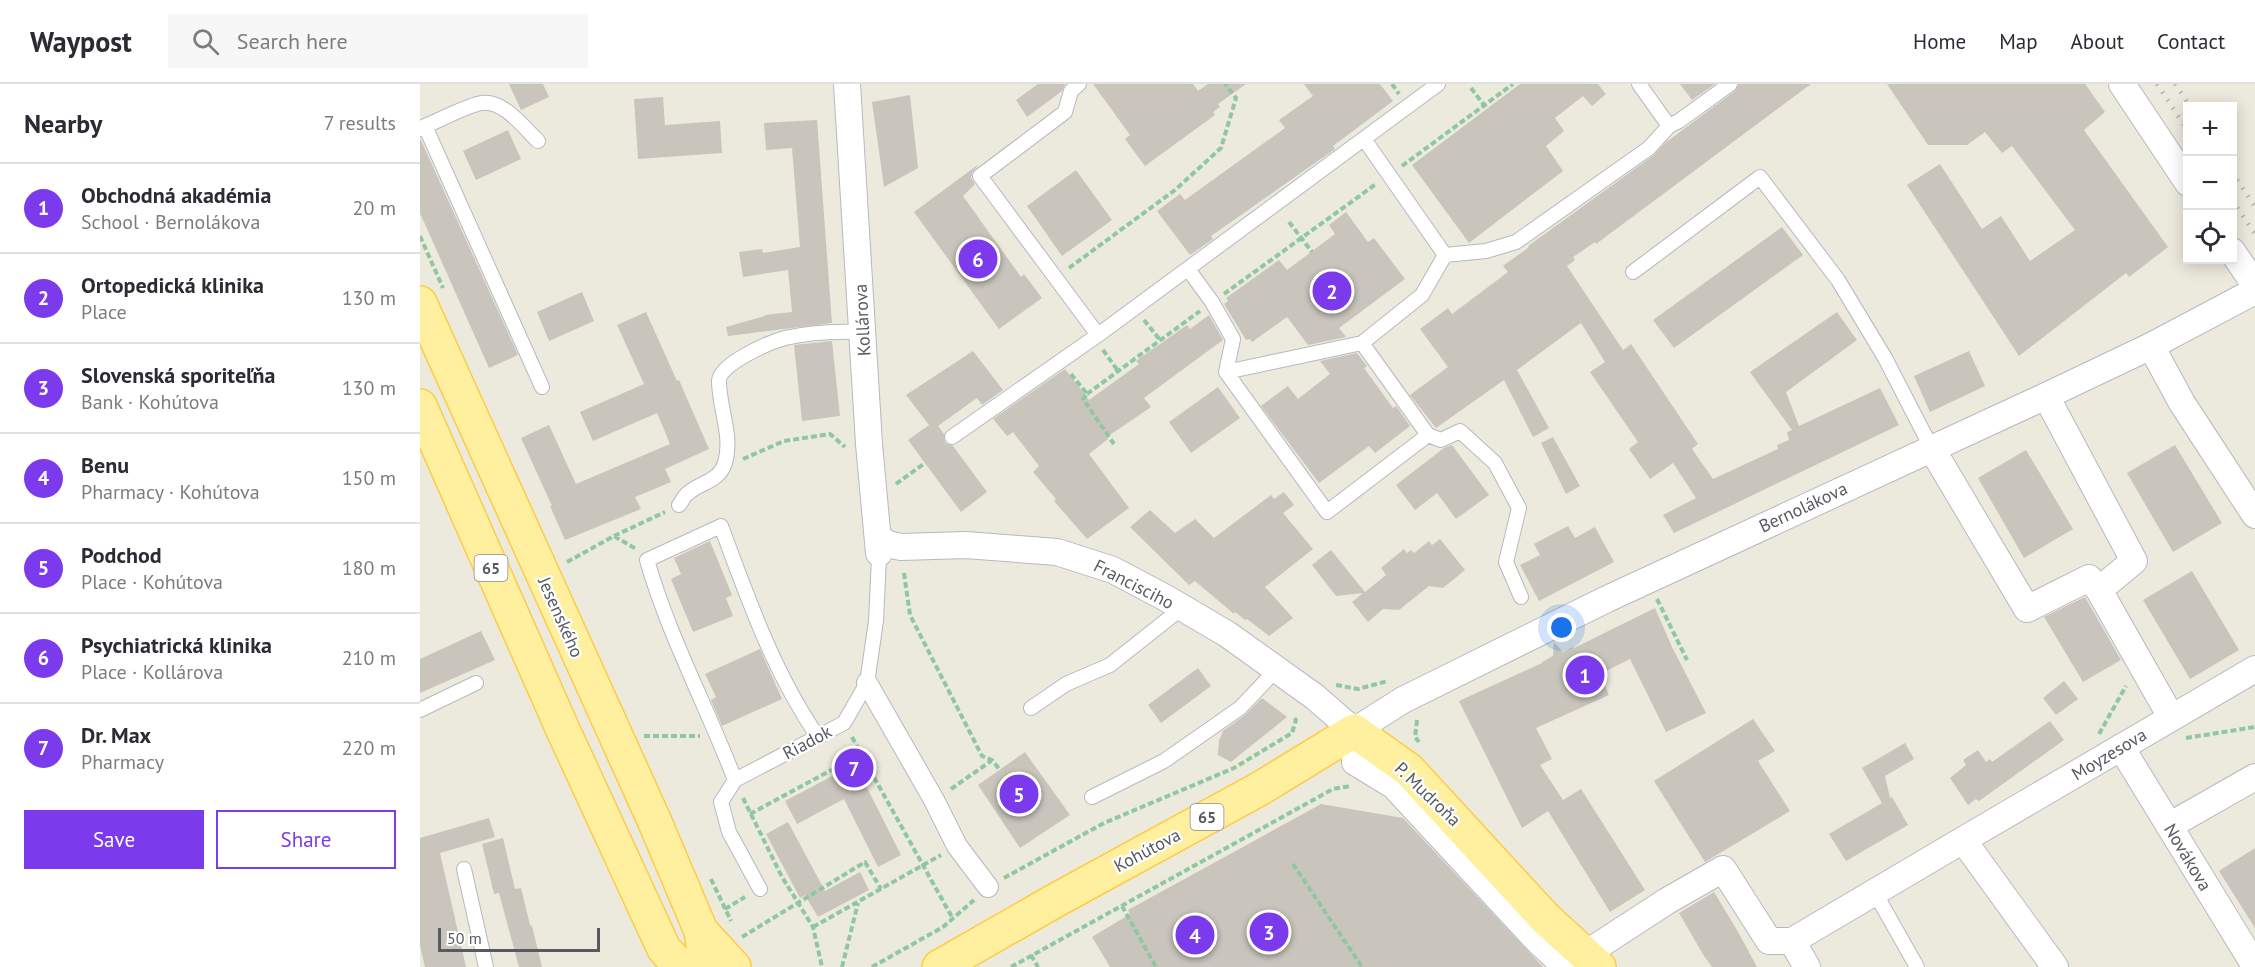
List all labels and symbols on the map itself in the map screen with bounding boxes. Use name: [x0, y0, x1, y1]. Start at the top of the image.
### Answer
pin: 6: [958, 236, 998, 282]
pin: 2: [1312, 268, 1352, 314]
street label: Kollárova: [849, 283, 875, 357]
street label: Bernolákova: [1755, 477, 1851, 537]
street label: Francisciho: [1090, 554, 1178, 614]
road number: 65: [474, 555, 508, 581]
street label: Jesenského: [533, 572, 589, 661]
your location: [1547, 613, 1576, 642]
pin: 1: [1566, 652, 1604, 698]
street label: Riadok: [778, 719, 836, 764]
street label: Moyzesova: [2067, 723, 2151, 785]
pin: 7: [834, 746, 874, 790]
street label: P. Mudroňa: [1390, 757, 1466, 831]
pin: 5: [1000, 772, 1038, 816]
road number: 65: [1190, 804, 1224, 830]
street label: Novákova: [2159, 819, 2217, 895]
street label: Kohútova: [1110, 823, 1184, 877]
pin: 3: [1250, 910, 1288, 954]
pin: 4: [1176, 912, 1214, 958]
scale bar: [438, 925, 600, 952]

